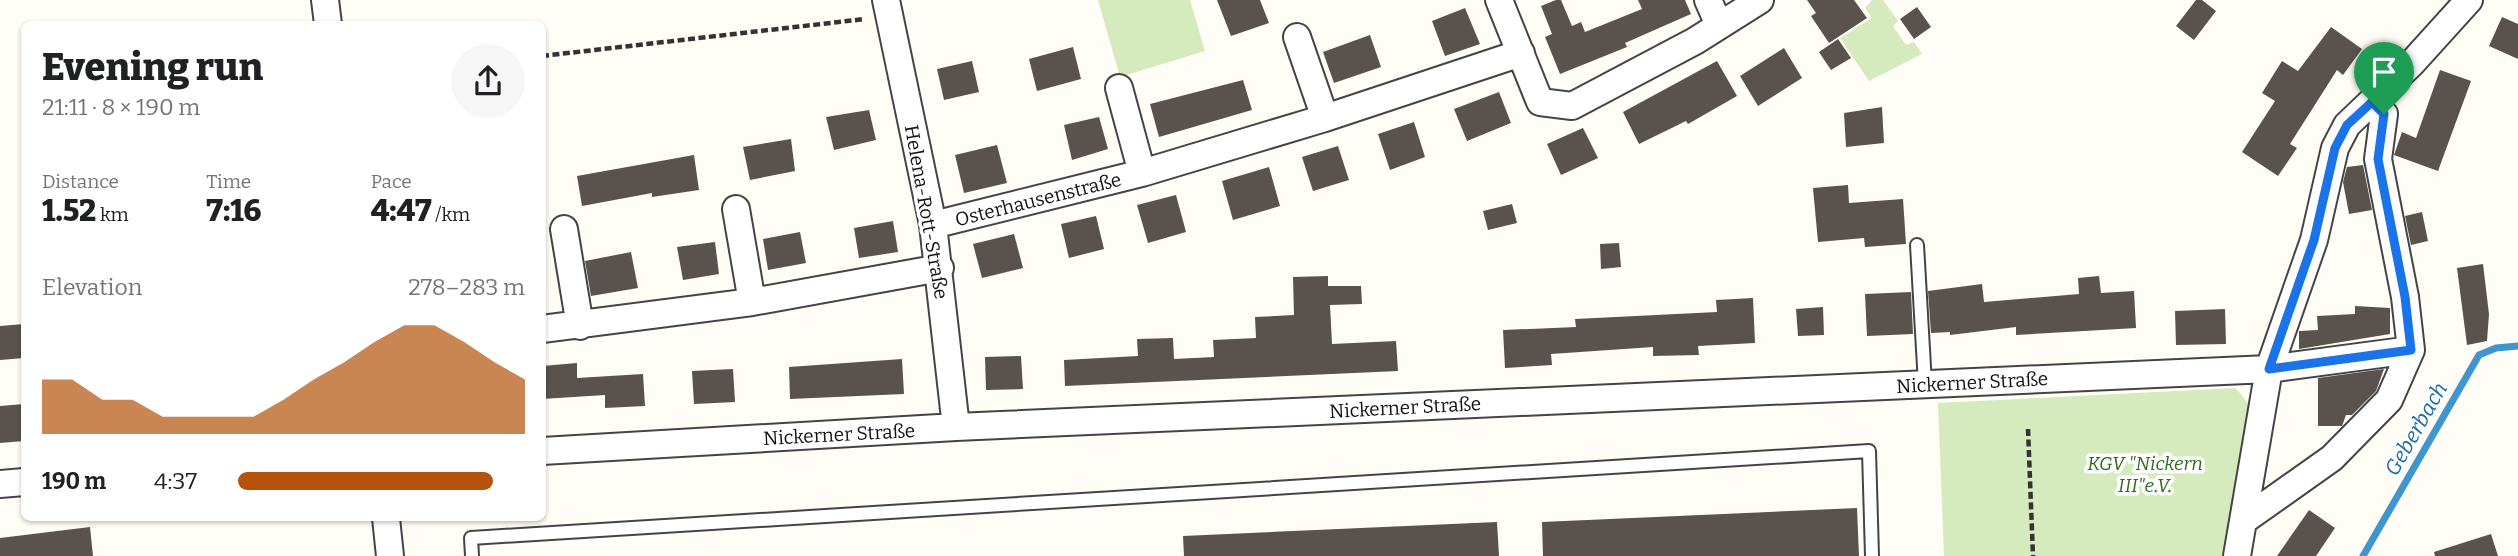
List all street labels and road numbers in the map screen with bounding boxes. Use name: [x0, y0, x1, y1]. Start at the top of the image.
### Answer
street label: Helena-Rott-Straße: [900, 123, 953, 301]
street label: Osterhausenstraße: [953, 168, 1124, 231]
street label: Nickerner Straße: [1895, 367, 2049, 398]
street label: Nickerner Straße: [1328, 392, 1482, 423]
street label: Nickerner Straße: [762, 419, 916, 450]

